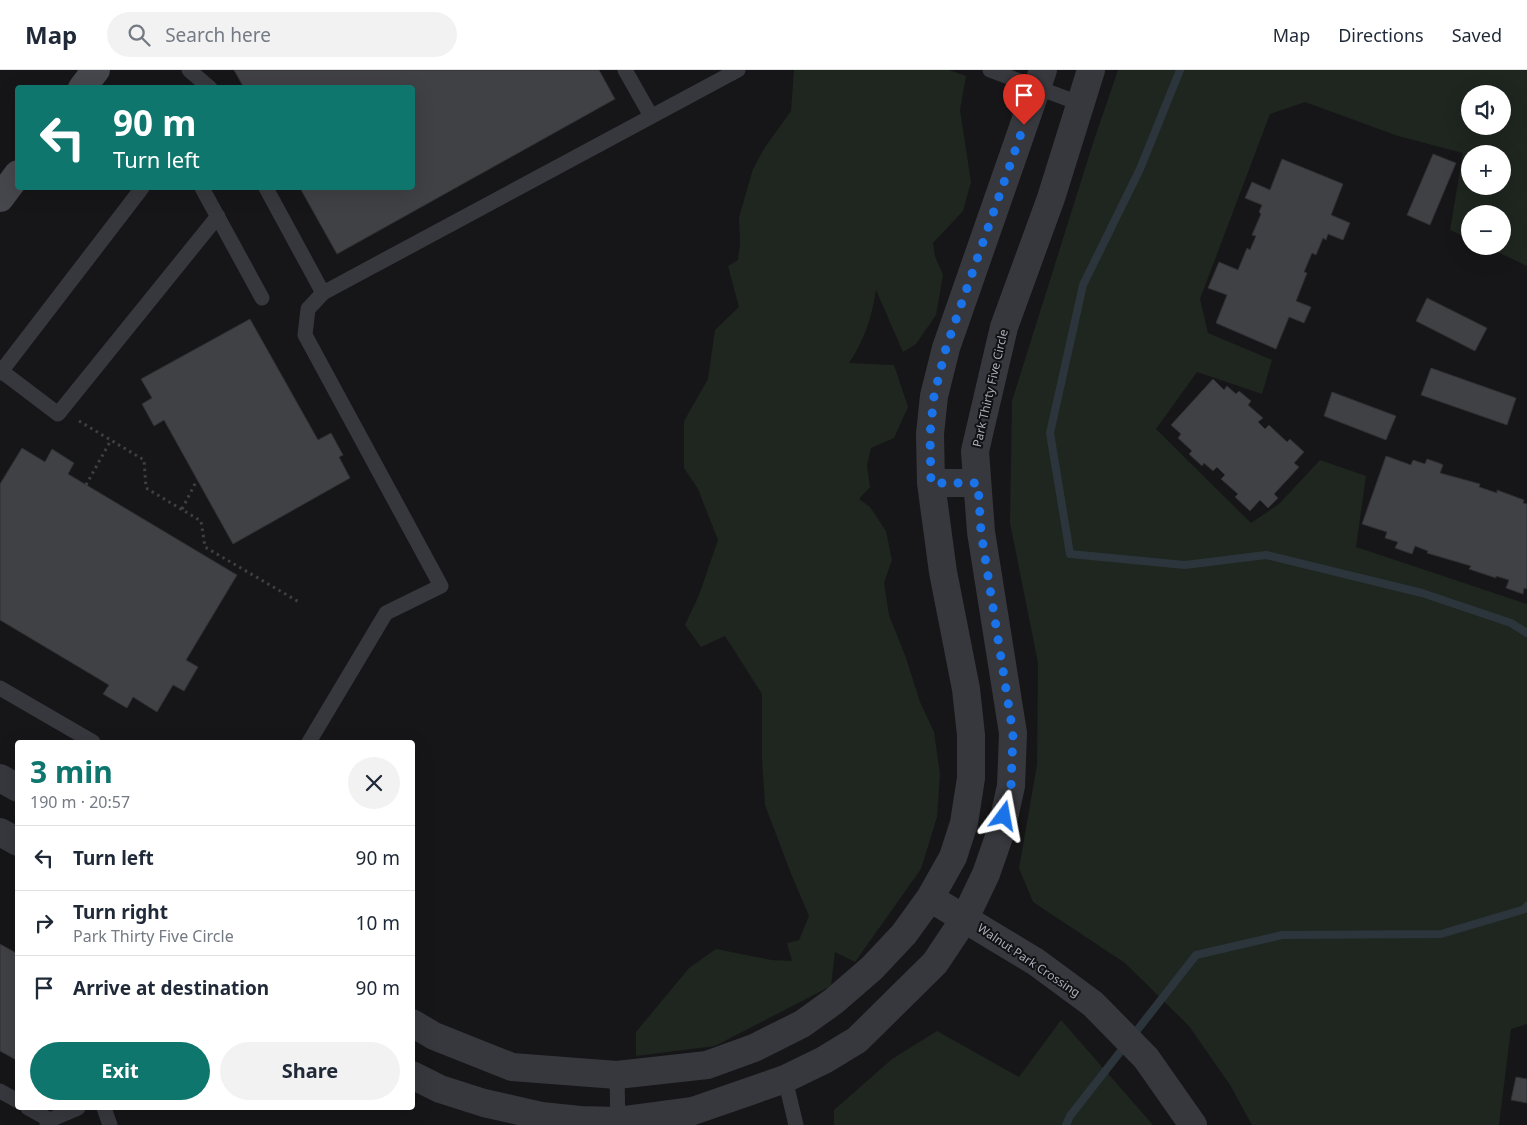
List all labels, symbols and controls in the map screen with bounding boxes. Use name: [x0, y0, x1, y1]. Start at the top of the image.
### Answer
search box: [107, 12, 457, 57]
text: Map: [25, 18, 77, 51]
icon: search: [125, 21, 153, 49]
text: Search here: [165, 22, 271, 48]
text: Map: [1273, 23, 1310, 47]
text: Directions: [1338, 23, 1424, 47]
text: Saved: [1452, 23, 1502, 47]
pin: [1003, 74, 1045, 125]
icon: arrive: [1010, 81, 1038, 109]
map controls: [1461, 85, 1511, 255]
button: sound: [1461, 85, 1511, 135]
text: 90 m: [113, 99, 196, 146]
icon: left: [30, 105, 95, 170]
text: Turn left: [113, 144, 200, 174]
button: +: [1461, 145, 1511, 195]
button: −: [1461, 205, 1511, 255]
street label: Park Thirty Five Circle: [968, 327, 1012, 449]
text: 3 min: [30, 751, 113, 792]
button: close: [348, 757, 400, 809]
position arrow: [977, 789, 1029, 841]
text: 190 m · 20:57: [30, 791, 130, 813]
icon: left: [30, 844, 58, 872]
text: Turn left: [73, 845, 154, 871]
text: 90 m: [356, 845, 400, 871]
text: Turn right: [73, 899, 168, 925]
icon: right: [30, 909, 58, 937]
text: 10 m: [356, 910, 400, 936]
street label: Walnut Park Crossing: [974, 919, 1084, 1001]
text: Park Thirty Five Circle: [73, 925, 234, 947]
icon: arrive: [30, 974, 58, 1002]
text: Arrive at destination: [73, 975, 269, 1001]
text: 90 m: [356, 975, 400, 1001]
button: Exit: [30, 1042, 210, 1100]
button: Share: [220, 1042, 400, 1100]

